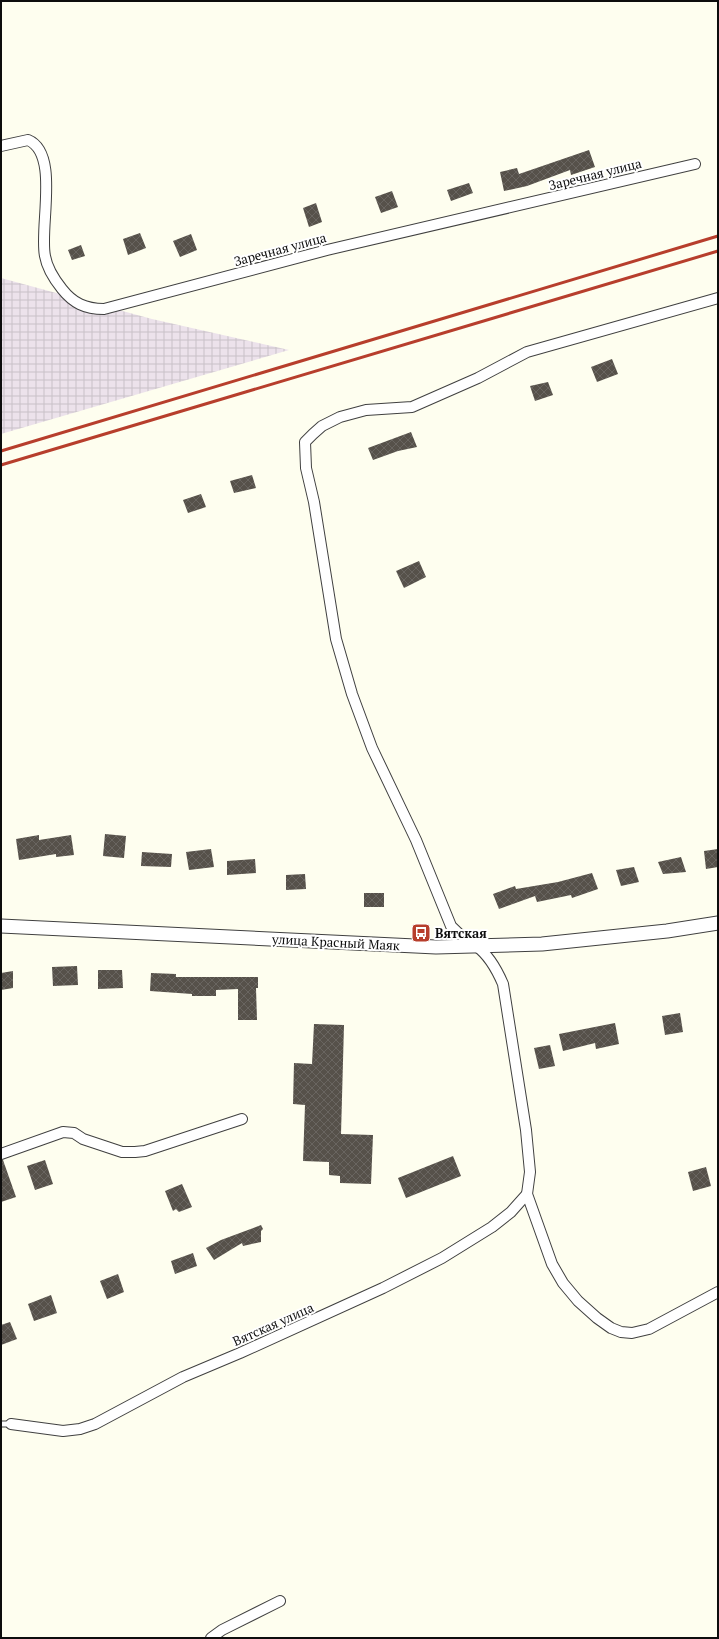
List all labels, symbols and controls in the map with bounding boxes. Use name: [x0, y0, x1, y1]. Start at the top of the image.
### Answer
street label: Заречная улица: [547, 154, 644, 194]
street label: Заречная улица: [232, 228, 329, 270]
bus stop icon: Вятская: [410, 922, 432, 944]
place label: Вятская: [435, 924, 487, 942]
street label: улица Красный Маяк: [271, 930, 401, 954]
street label: Вятская улица: [230, 1298, 317, 1350]

